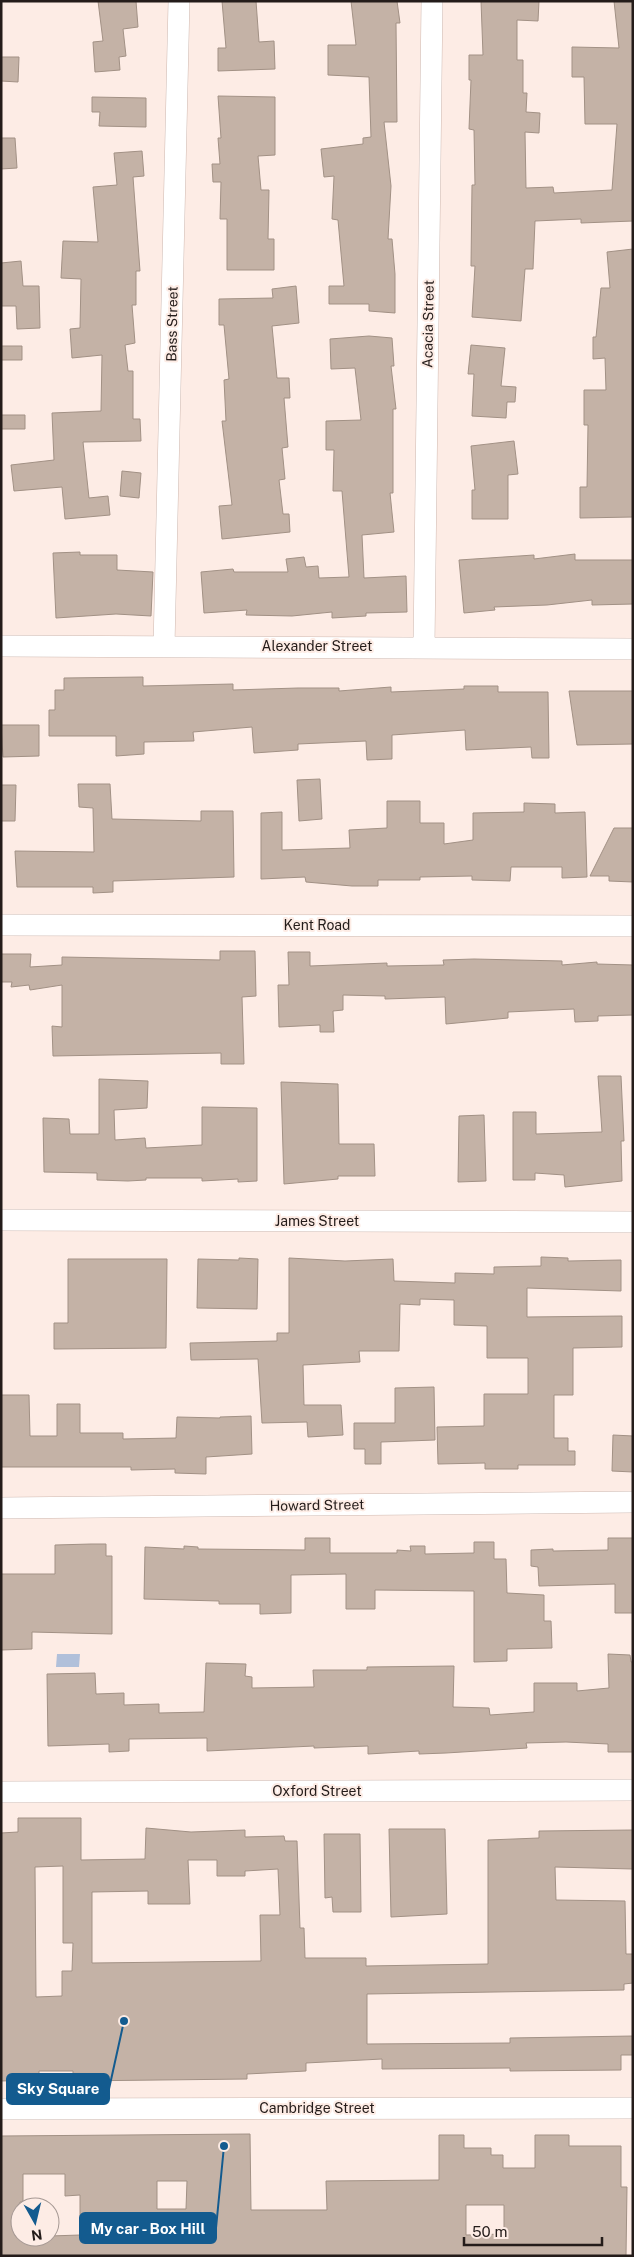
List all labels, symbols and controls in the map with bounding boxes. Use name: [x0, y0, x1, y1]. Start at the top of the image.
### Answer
street label: Acacia Street: [419, 280, 437, 368]
street label: Bass Street: [163, 286, 181, 362]
street label: Alexander Street: [262, 638, 372, 654]
street label: Kent Road: [284, 917, 350, 933]
street label: James Street: [275, 1213, 359, 1229]
street label: Howard Street: [269, 1496, 365, 1514]
street label: Oxford Street: [272, 1783, 362, 1799]
callout: Sky Square: [7, 2074, 109, 2104]
text: Sky Square: [17, 2080, 99, 2097]
street label: Cambridge Street: [259, 2100, 375, 2116]
north arrow: [10, 2197, 60, 2247]
callout: My car - Box Hill: [80, 2213, 216, 2243]
scale bar: [464, 2214, 602, 2246]
text: My car - Box Hill: [91, 2220, 205, 2237]
text: 50 m: [472, 2223, 507, 2240]
text: N: [30, 2226, 43, 2244]

